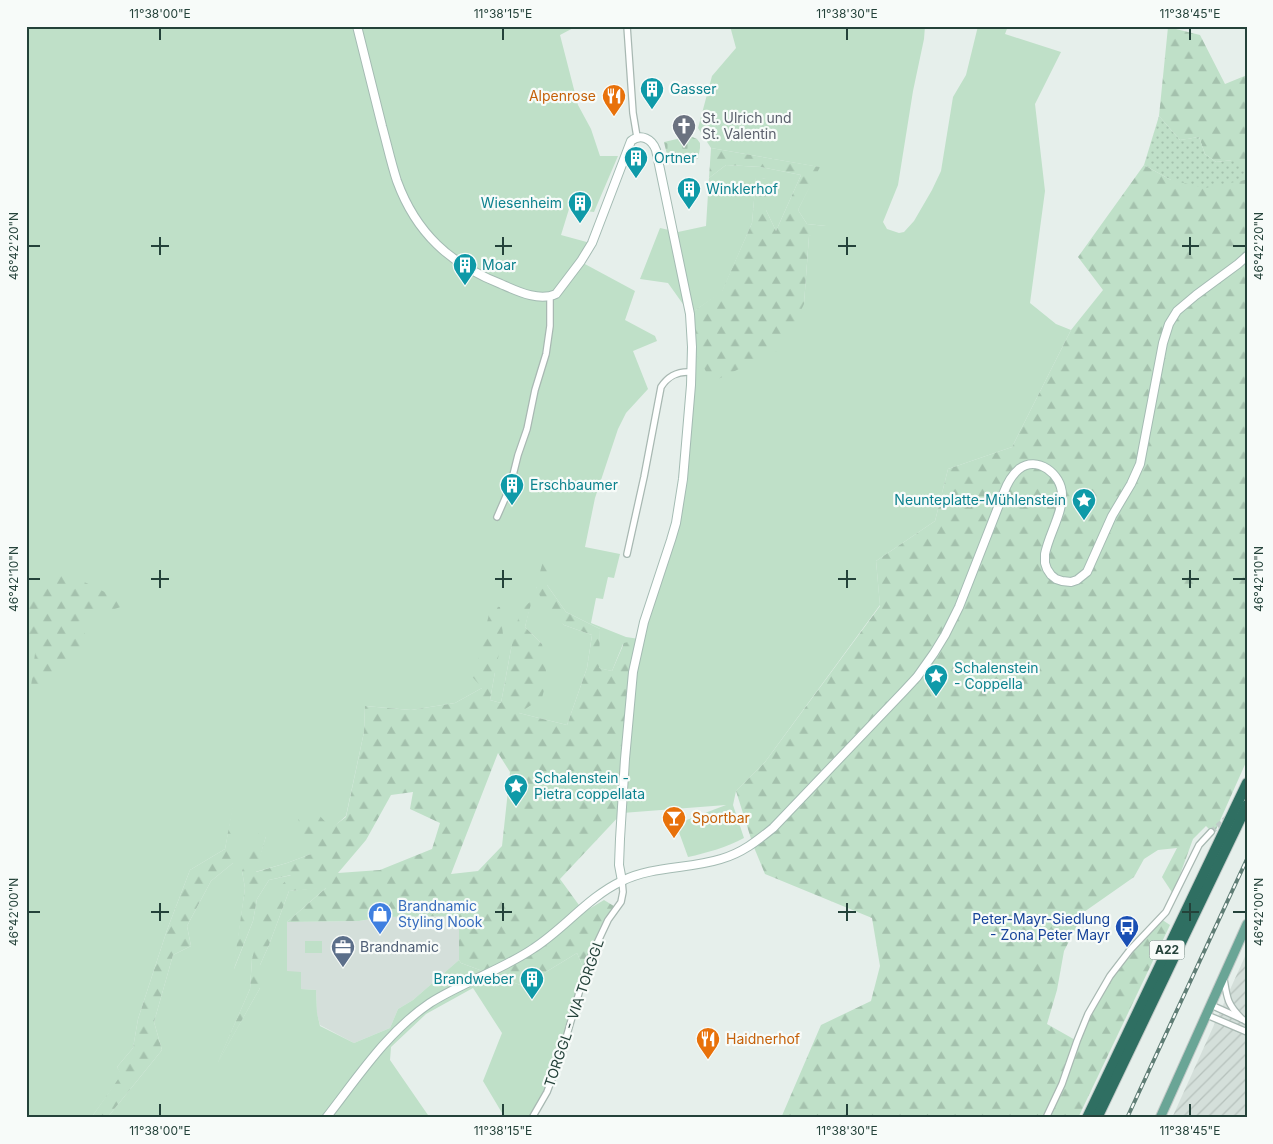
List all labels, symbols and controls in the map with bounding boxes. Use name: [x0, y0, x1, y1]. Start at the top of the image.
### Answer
text: 11°38'00"E: [129, 6, 191, 21]
text: 11°38'15"E: [474, 6, 532, 21]
text: 11°38'30"E: [816, 6, 878, 21]
text: 11°38'45"E: [1160, 6, 1220, 21]
building icon: Gasser: [639, 76, 665, 110]
place label: Gasser: [670, 80, 717, 97]
restaurant icon: Alpenrose: [601, 83, 627, 117]
place label: Alpenrose: [529, 87, 596, 104]
place label: St. Ulrich und St. Valentin: [702, 109, 792, 142]
church icon: St. Ulrich und St. Valentin: [671, 113, 697, 147]
building icon: Ortner: [623, 145, 649, 179]
place label: Ortner: [654, 149, 696, 166]
building icon: Winklerhof: [676, 176, 702, 210]
place label: Winklerhof: [706, 180, 778, 197]
building icon: Wiesenheim: [567, 190, 593, 224]
place label: Wiesenheim: [481, 194, 562, 211]
text: 46°42'20"N: [6, 212, 21, 280]
text: 46°42'20"N: [1251, 212, 1266, 280]
building icon: Moar: [452, 252, 478, 286]
place label: Moar: [482, 256, 516, 273]
building icon: Erschbaumer: [499, 472, 525, 506]
place label: Erschbaumer: [530, 476, 618, 493]
place icon: Neunteplatte-Mühlenstein: [1071, 487, 1097, 521]
place label: Neunteplatte-Mühlenstein: [894, 491, 1066, 508]
text: 46°42'10"N: [6, 546, 21, 612]
text: 46°42'10"N: [1251, 546, 1266, 612]
place label: Schalenstein - Coppella: [954, 659, 1039, 692]
place icon: Schalenstein - Coppella: [923, 663, 949, 697]
place label: Schalenstein - Pietra coppellata: [534, 769, 645, 802]
place icon: Schalenstein - Pietra coppellata: [503, 773, 529, 807]
bar icon: Sportbar: [661, 805, 687, 839]
place label: Sportbar: [692, 809, 750, 826]
text: 46°42'00"N: [6, 878, 21, 946]
text: 46°42'00"N: [1251, 878, 1266, 946]
place label: Brandnamic Styling Nook: [398, 897, 483, 930]
shop icon: Brandnamic Styling Nook: [367, 901, 393, 935]
place label: Peter-Mayr-Siedlung - Zona Peter Mayr: [972, 910, 1110, 943]
bus stop icon: Peter-Mayr-Siedlung - Zona Peter Mayr: [1114, 914, 1140, 948]
office icon: Brandnamic: [330, 934, 356, 968]
street label: TORGGL - VIA TORGGL: [540, 936, 607, 1089]
place label: Brandnamic: [360, 938, 439, 955]
road number: A22: [1150, 940, 1184, 960]
building icon: Brandweber: [519, 966, 545, 1000]
place label: Brandweber: [433, 970, 514, 987]
restaurant icon: Haidnerhof: [695, 1026, 721, 1060]
place label: Haidnerhof: [726, 1030, 800, 1047]
text: 11°38'00"E: [129, 1123, 191, 1138]
text: 11°38'15"E: [474, 1123, 532, 1138]
text: 11°38'30"E: [816, 1123, 878, 1138]
text: 11°38'45"E: [1160, 1123, 1220, 1138]

